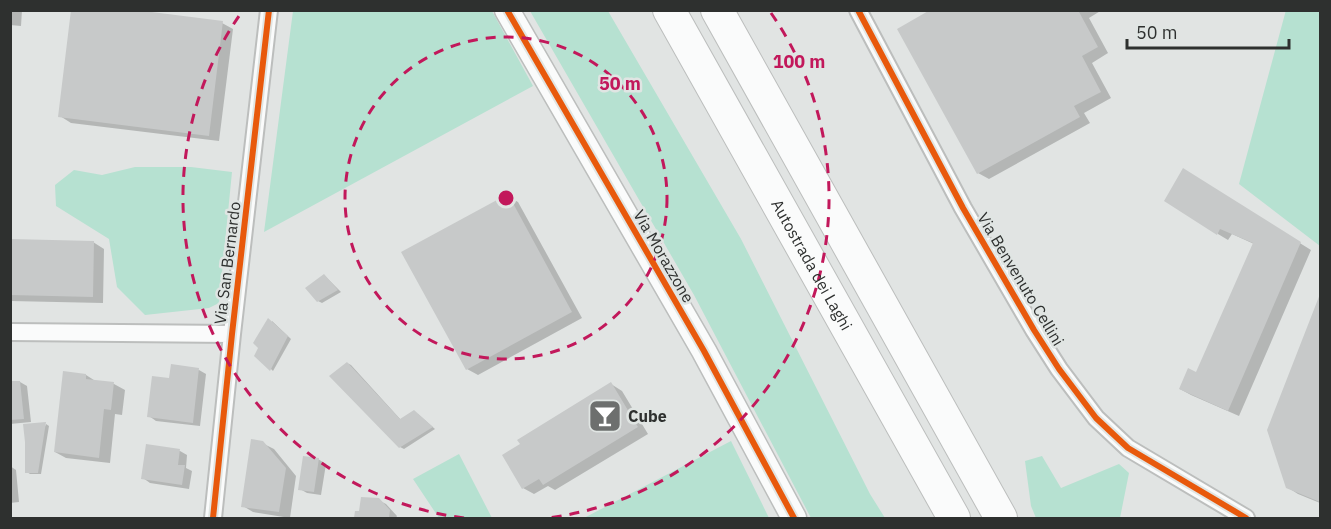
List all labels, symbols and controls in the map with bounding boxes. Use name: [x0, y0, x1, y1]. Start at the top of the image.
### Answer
scale bar: [1127, 12, 1289, 50]
text: 50 m: [1136, 21, 1178, 44]
text: 100 m: [773, 50, 825, 73]
text: 50 m: [599, 72, 641, 95]
centre of rings: [496, 188, 516, 208]
street label: Autostrada dei Laghi: [767, 196, 857, 334]
street label: Via San Bernardo: [210, 200, 244, 326]
street label: Via Morazzone: [629, 206, 699, 306]
street label: Via Benvenuto Cellini: [973, 209, 1069, 349]
bar icon: Cube: [587, 398, 623, 434]
place label: Cube: [628, 406, 667, 426]

